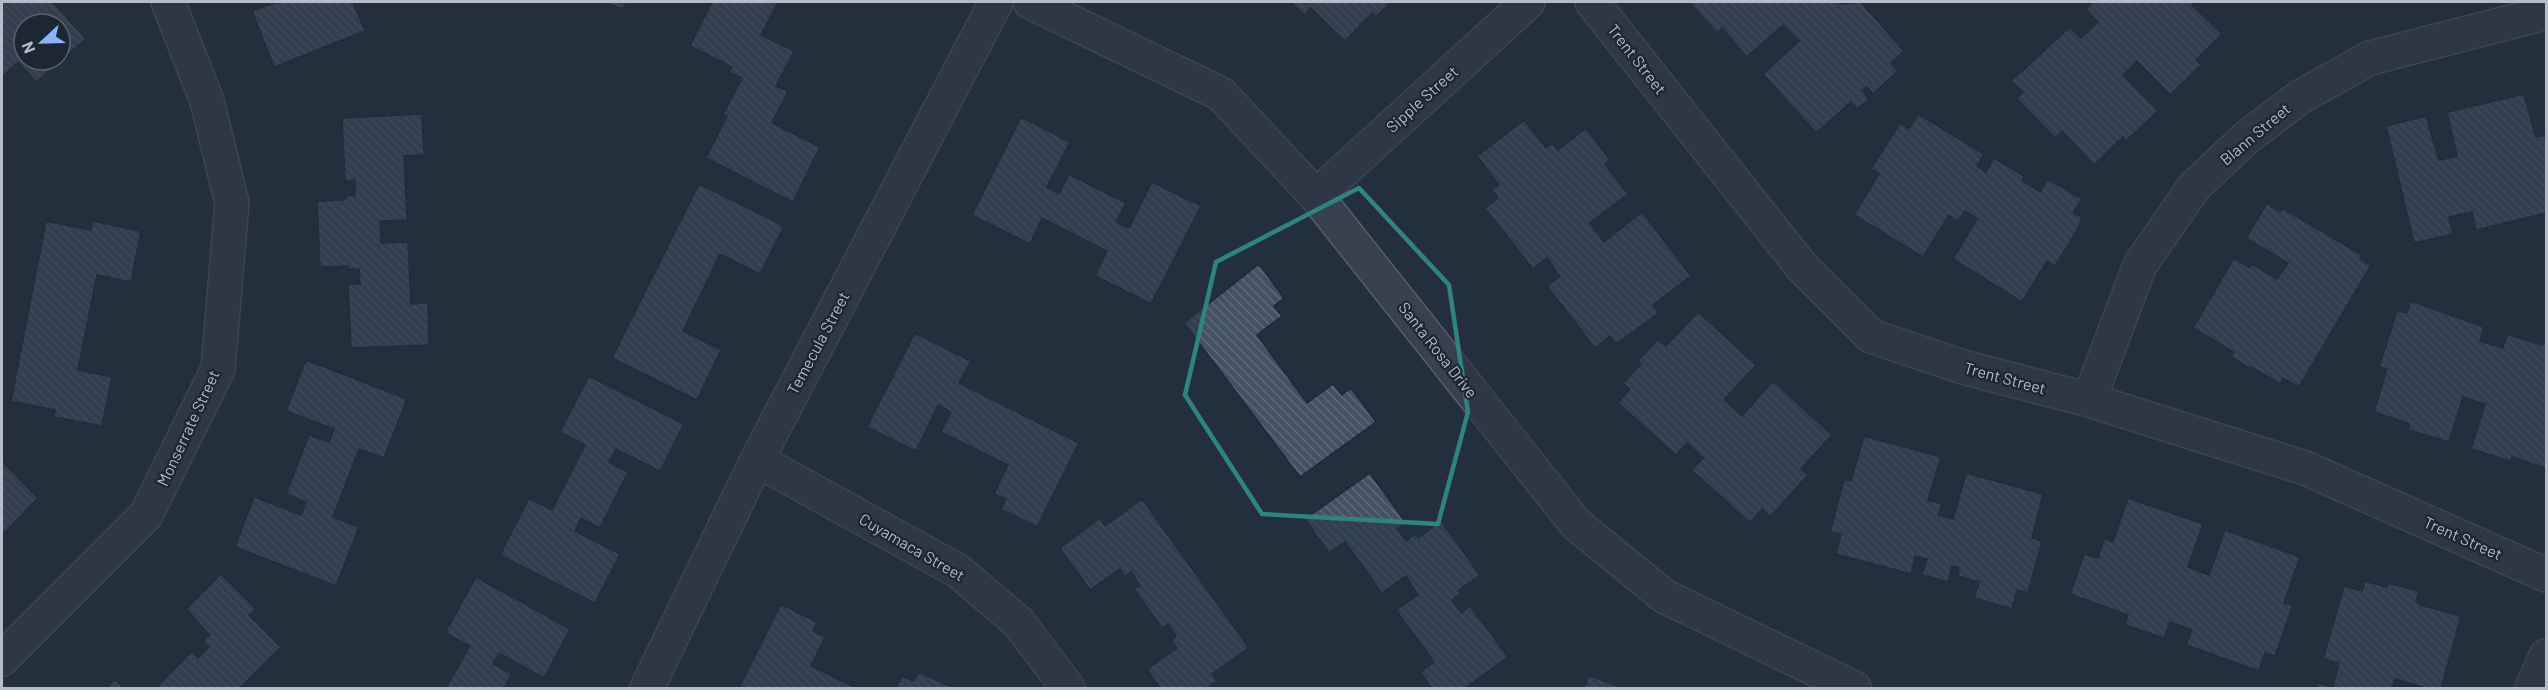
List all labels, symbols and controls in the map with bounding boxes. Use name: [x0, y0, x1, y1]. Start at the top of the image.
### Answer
north arrow: [12, 12, 72, 72]
street label: Trent Street: [1604, 20, 1671, 98]
text: N: [17, 39, 38, 56]
street label: Sipple Street: [1382, 61, 1462, 136]
street label: Blann Street: [2216, 99, 2294, 169]
street label: Temecula Street: [782, 288, 853, 397]
street label: Santa Rosa Drive: [1395, 298, 1482, 401]
street label: Trent Street: [1962, 357, 2048, 398]
street label: Monserrate Street: [152, 367, 223, 489]
street label: Cuyamaca Street: [856, 509, 968, 584]
street label: Trent Street: [2421, 512, 2505, 563]

